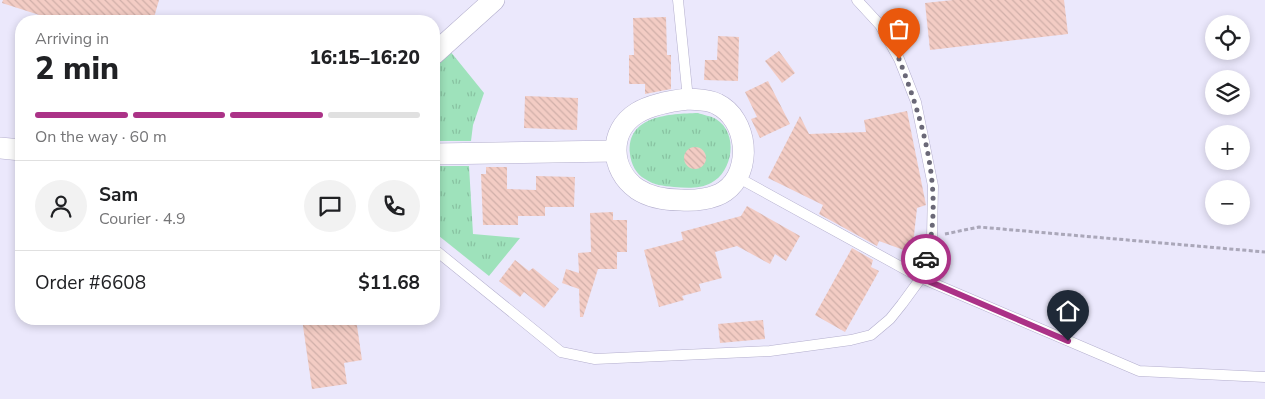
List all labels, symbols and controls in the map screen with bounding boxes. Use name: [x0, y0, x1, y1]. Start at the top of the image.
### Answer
pin: [878, 8, 920, 59]
icon: bag: [885, 15, 913, 43]
map controls: [1205, 15, 1250, 225]
button: locate: [1205, 15, 1250, 60]
text: Arriving in: [35, 28, 109, 50]
text: 16:15–16:20: [309, 45, 420, 71]
text: 2 min: [35, 47, 119, 90]
button: layers: [1205, 70, 1250, 115]
button: +: [1205, 125, 1250, 170]
text: On the way · 60 m: [35, 126, 167, 148]
button: person: [35, 180, 87, 232]
button: chat: [304, 180, 356, 232]
button: phone: [368, 180, 420, 232]
button: −: [1205, 180, 1250, 225]
text: Sam: [99, 182, 138, 208]
text: Courier · 4.9: [99, 208, 185, 230]
courier: [901, 234, 951, 284]
icon: car: [912, 245, 940, 273]
text: Order #6608: [35, 270, 146, 296]
text: $11.68: [358, 270, 420, 296]
pin: [1047, 290, 1089, 341]
icon: home: [1054, 297, 1082, 325]

